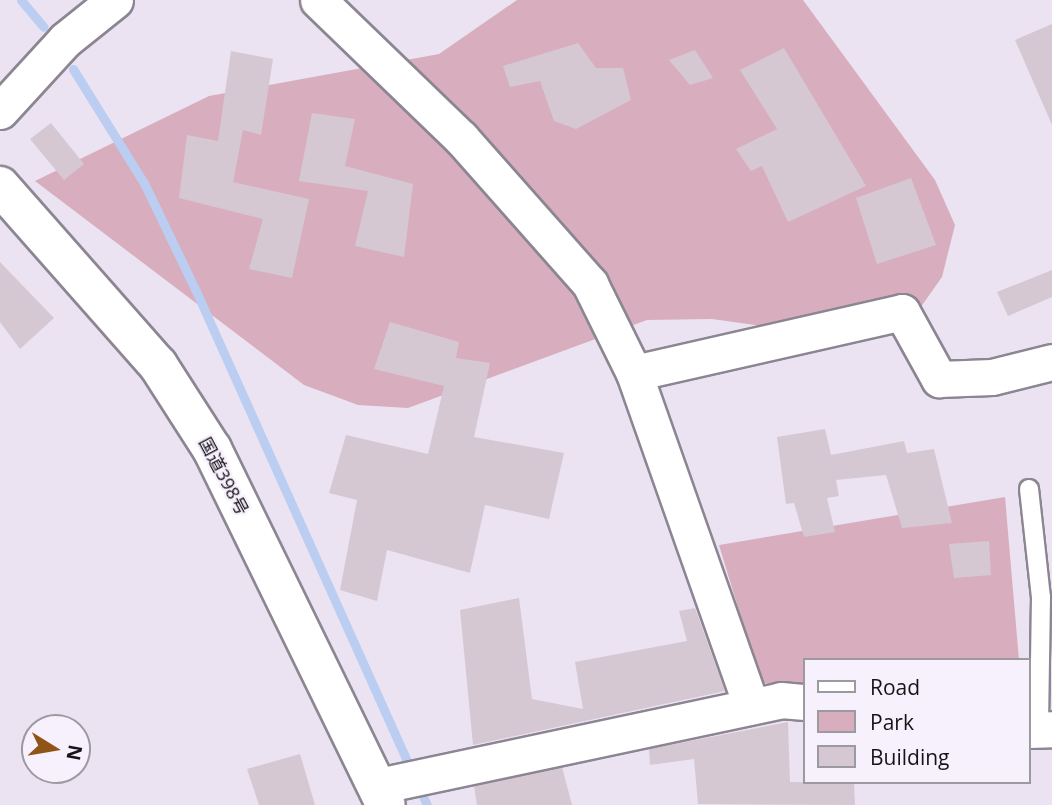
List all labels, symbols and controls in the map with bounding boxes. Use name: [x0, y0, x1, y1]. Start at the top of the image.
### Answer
street label: 国道398号: [195, 433, 253, 519]
legend: [804, 658, 1031, 784]
text: Road: [870, 673, 920, 701]
text: Park: [870, 708, 914, 736]
north arrow: [21, 714, 91, 784]
text: N: [60, 743, 89, 763]
text: Building: [870, 743, 949, 771]

